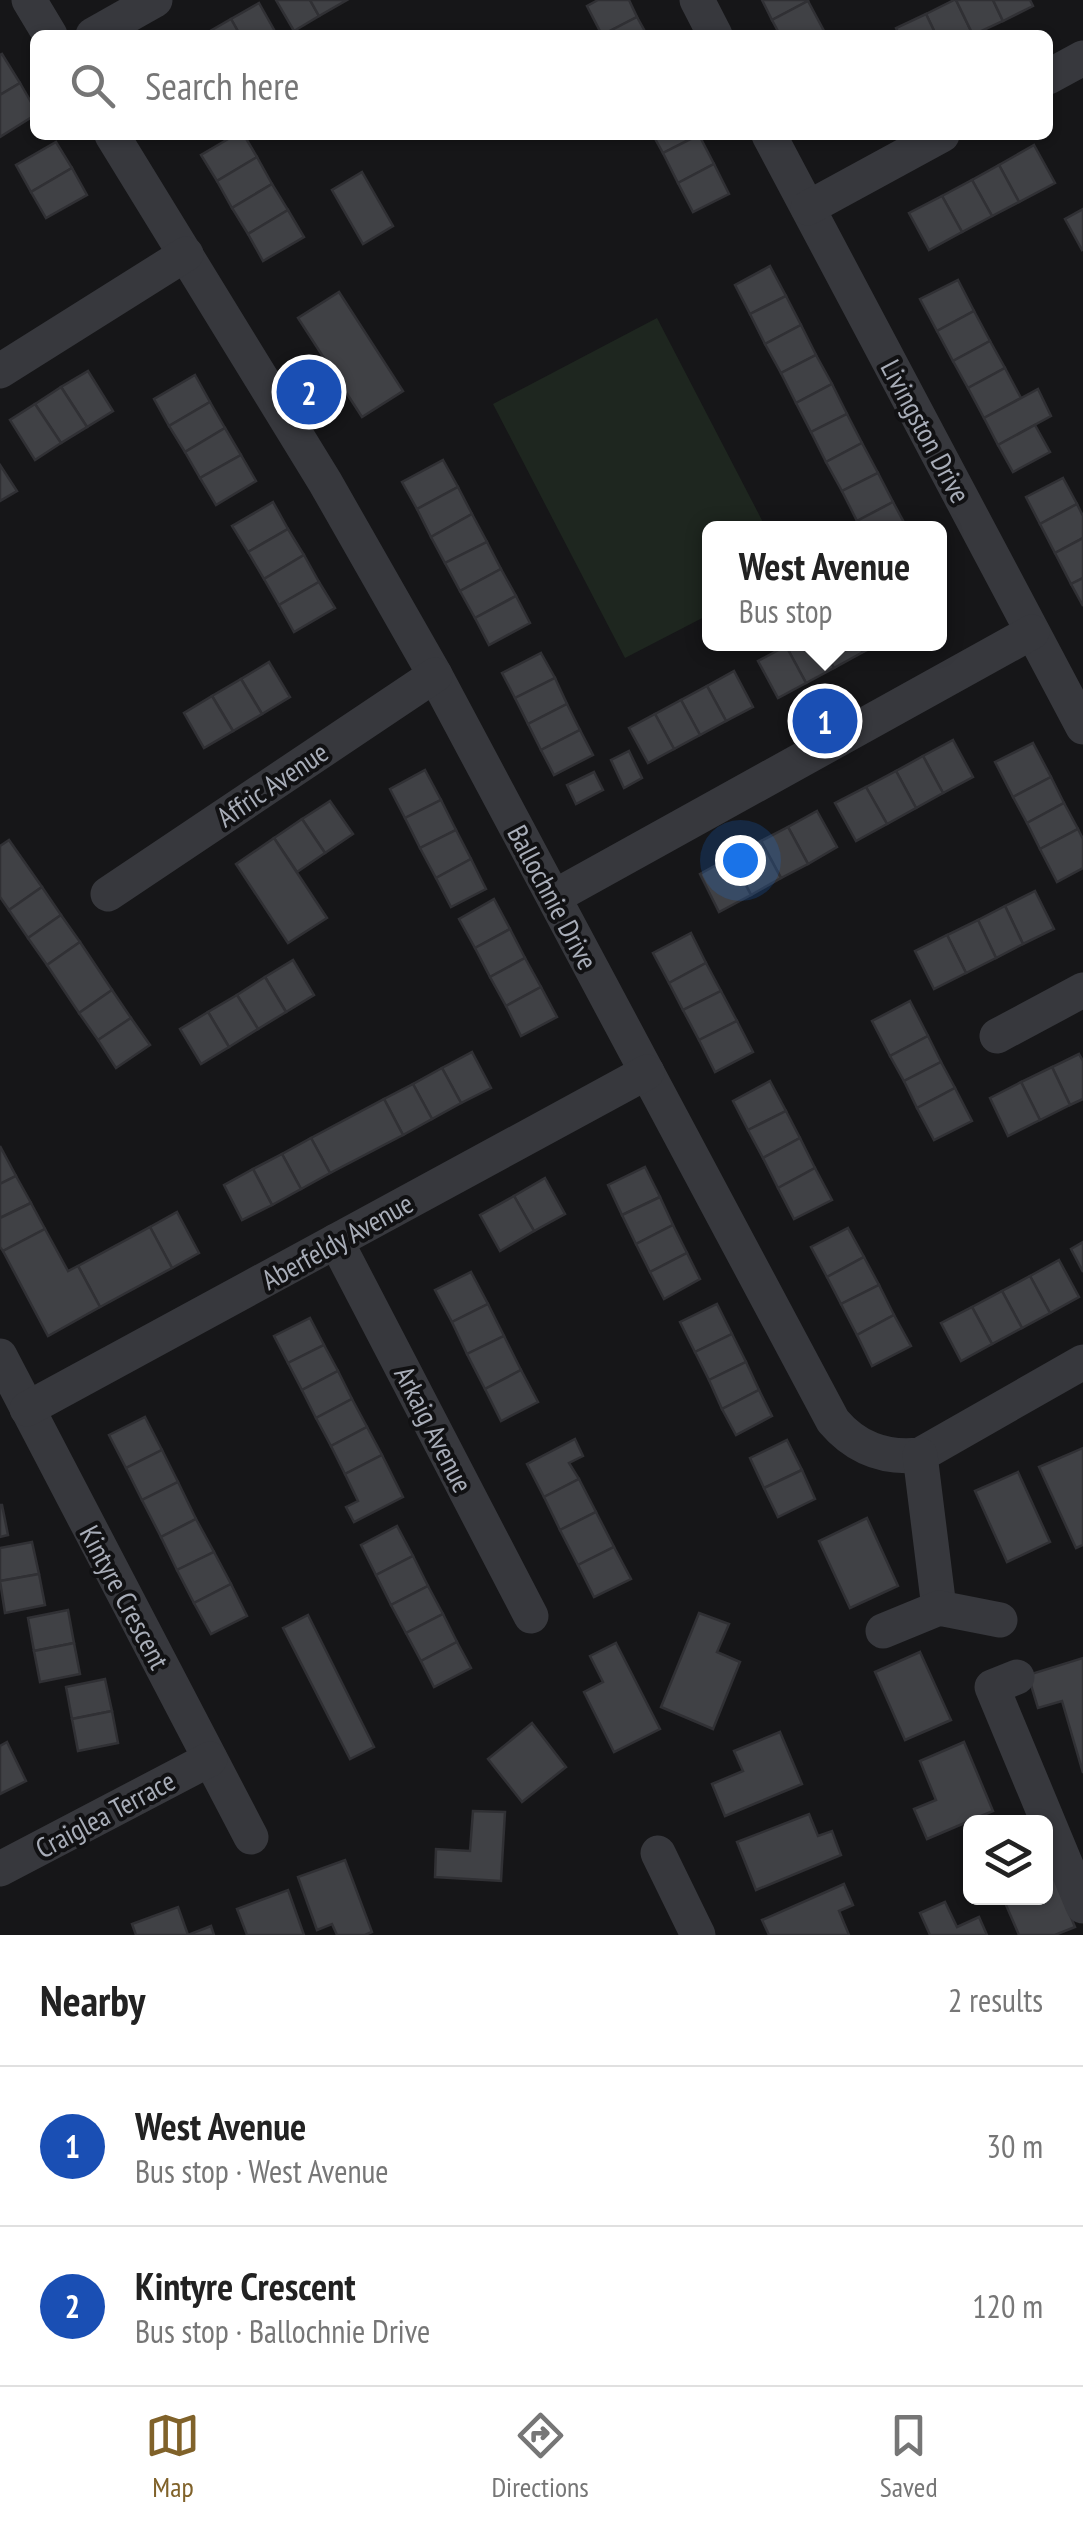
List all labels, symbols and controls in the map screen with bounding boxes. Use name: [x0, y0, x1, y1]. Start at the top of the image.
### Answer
search box: [30, 30, 1053, 140]
icon: search: [65, 58, 120, 113]
text: Search here: [145, 61, 299, 110]
street label: Livingston Drive: [873, 353, 979, 509]
pin: 2: [276, 354, 342, 430]
popup: [702, 521, 947, 651]
text: West Avenue: [739, 541, 910, 590]
text: Bus stop: [739, 590, 833, 632]
pin: 1: [792, 684, 858, 758]
street label: Affric Avenue: [209, 733, 335, 835]
street label: Ballochnie Drive: [499, 818, 607, 976]
your location: [715, 835, 766, 886]
street label: Aberfeldy Avenue: [255, 1184, 419, 1298]
street label: Arkaig Avenue: [386, 1359, 482, 1499]
street label: Kintyre Crescent: [72, 1519, 178, 1676]
street label: Craiglea Terrace: [29, 1762, 181, 1866]
map controls: [963, 1815, 1053, 1905]
button: layers: [963, 1815, 1053, 1905]
text: Nearby: [40, 1973, 145, 2028]
text: 2 results: [948, 1979, 1043, 2021]
text: West Avenue: [135, 2101, 306, 2150]
text: 1: [65, 2125, 80, 2167]
text: 30 m: [987, 2125, 1043, 2167]
text: Bus stop · West Avenue: [135, 2150, 389, 2192]
text: Kintyre Crescent: [135, 2261, 355, 2310]
text: 2: [65, 2285, 80, 2327]
text: 120 m: [972, 2285, 1043, 2327]
text: Bus stop · Ballochnie Drive: [135, 2310, 430, 2352]
tab: Map: [145, 2408, 200, 2505]
tab: Directions: [491, 2408, 589, 2505]
tab: Saved: [880, 2408, 938, 2505]

